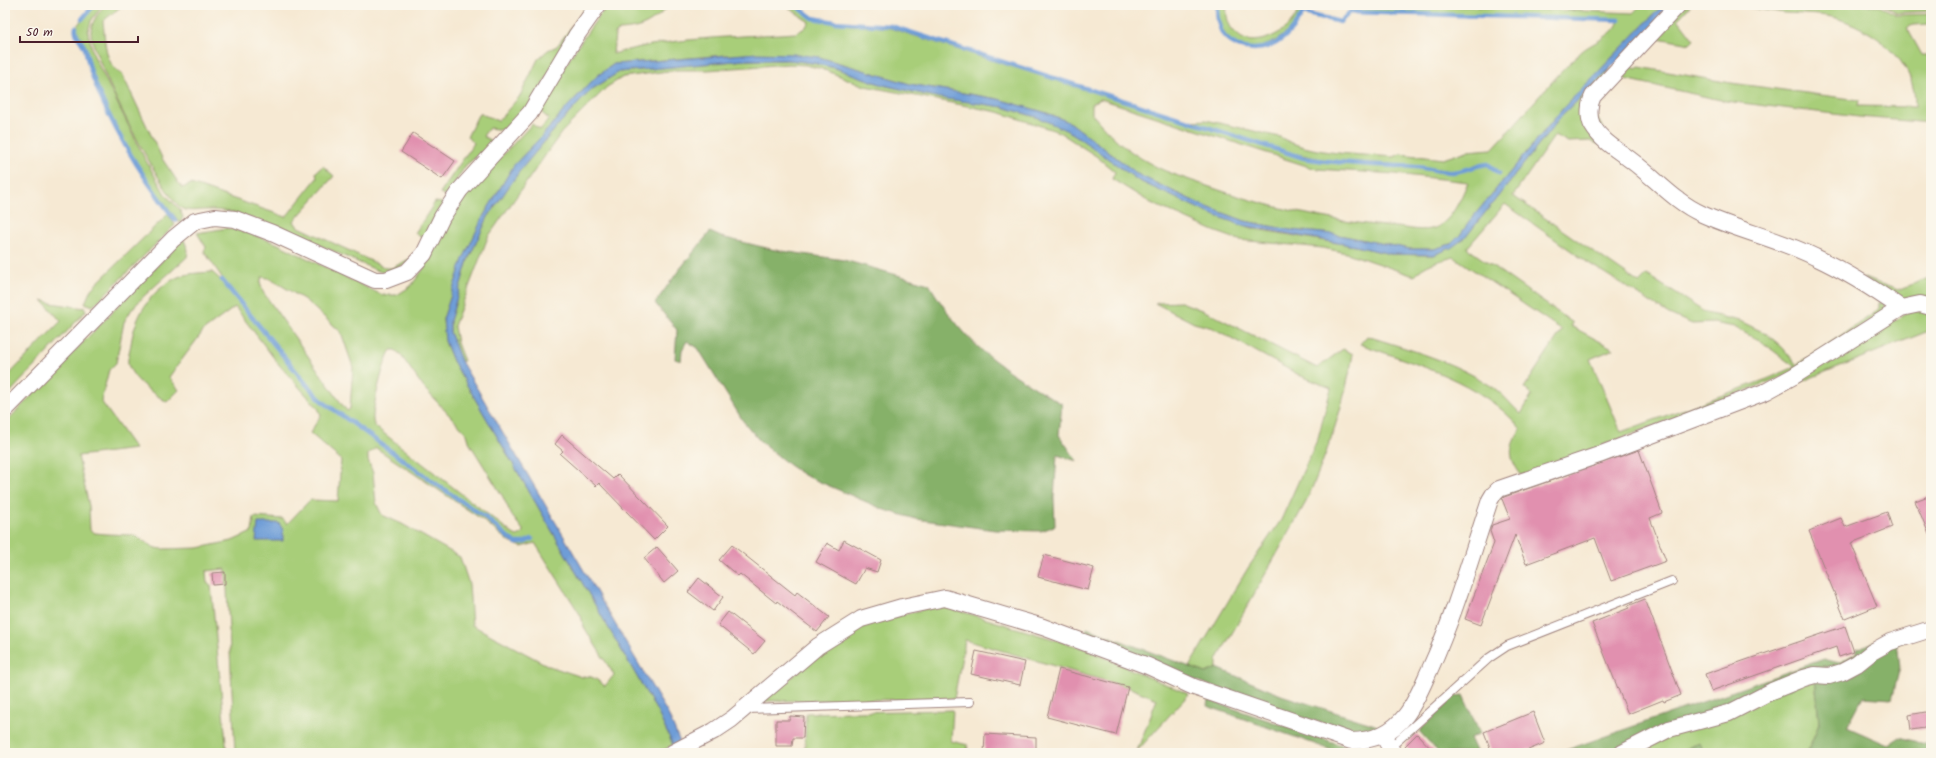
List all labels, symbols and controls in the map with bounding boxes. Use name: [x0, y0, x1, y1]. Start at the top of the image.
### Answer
scale bar: [20, 18, 138, 44]
text: 50 m: [26, 23, 53, 42]

